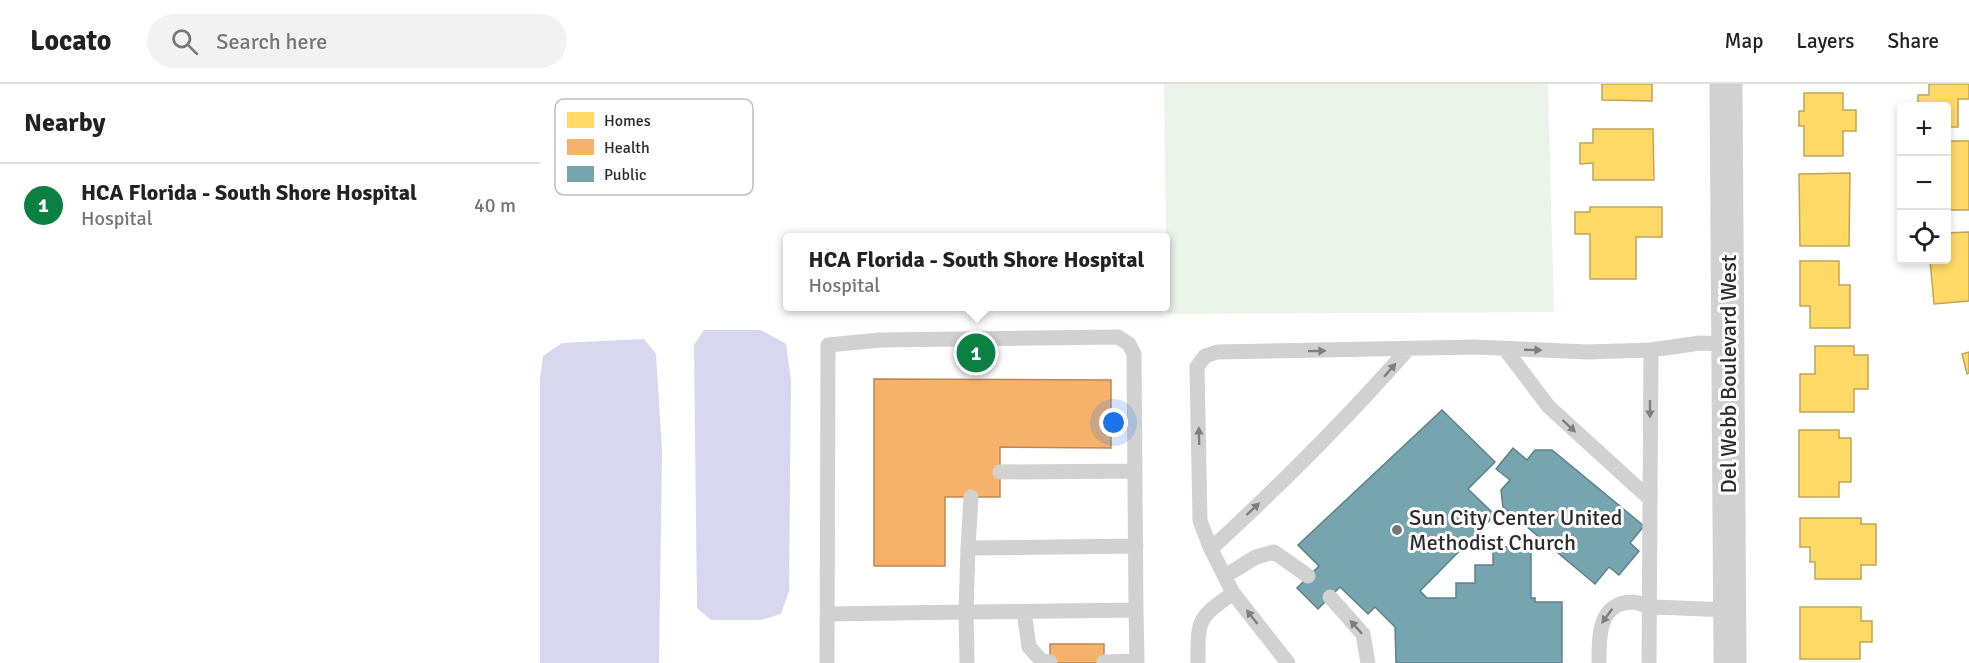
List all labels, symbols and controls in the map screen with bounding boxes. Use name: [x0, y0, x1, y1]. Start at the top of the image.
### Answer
search box: [147, 14, 567, 68]
text: Locato: [30, 24, 111, 58]
icon: search: [168, 25, 201, 58]
text: Search here: [216, 28, 327, 55]
text: Map: [1725, 28, 1763, 54]
text: Layers: [1796, 28, 1854, 54]
text: Share: [1887, 28, 1939, 54]
legend: [555, 99, 753, 195]
map controls: [1897, 102, 1951, 264]
button: +: [1897, 102, 1951, 156]
text: Nearby: [24, 107, 105, 139]
text: Homes: [604, 111, 651, 131]
text: Health: [604, 138, 650, 158]
button: −: [1897, 156, 1951, 210]
text: Public: [604, 165, 647, 185]
text: HCA Florida - South Shore Hospital: [81, 179, 417, 206]
text: 1: [38, 193, 49, 218]
text: 40 m: [474, 193, 516, 218]
text: Hospital: [81, 206, 153, 231]
button: locate: [1897, 210, 1951, 264]
popup: [783, 233, 1170, 311]
text: HCA Florida - South Shore Hospital: [809, 246, 1144, 273]
street label: Del Webb Boulevard West: [1715, 254, 1742, 493]
text: Hospital: [809, 273, 880, 298]
pin: 1: [956, 330, 996, 376]
one-way arrow: [1524, 345, 1543, 355]
one-way arrow: [1308, 346, 1327, 356]
one-way arrow: [1383, 363, 1396, 378]
one-way arrow: [1645, 399, 1655, 418]
your location: [1099, 408, 1128, 437]
one-way arrow: [1561, 419, 1576, 432]
one-way arrow: [1194, 426, 1203, 445]
one-way arrow: [1246, 503, 1260, 517]
place label: Sun City Center United Methodist Church: [1409, 504, 1622, 556]
marker: Sun City Center United Methodist Church: [1390, 523, 1404, 537]
one-way arrow: [1601, 608, 1613, 624]
one-way arrow: [1246, 609, 1258, 625]
one-way arrow: [1349, 619, 1363, 634]

